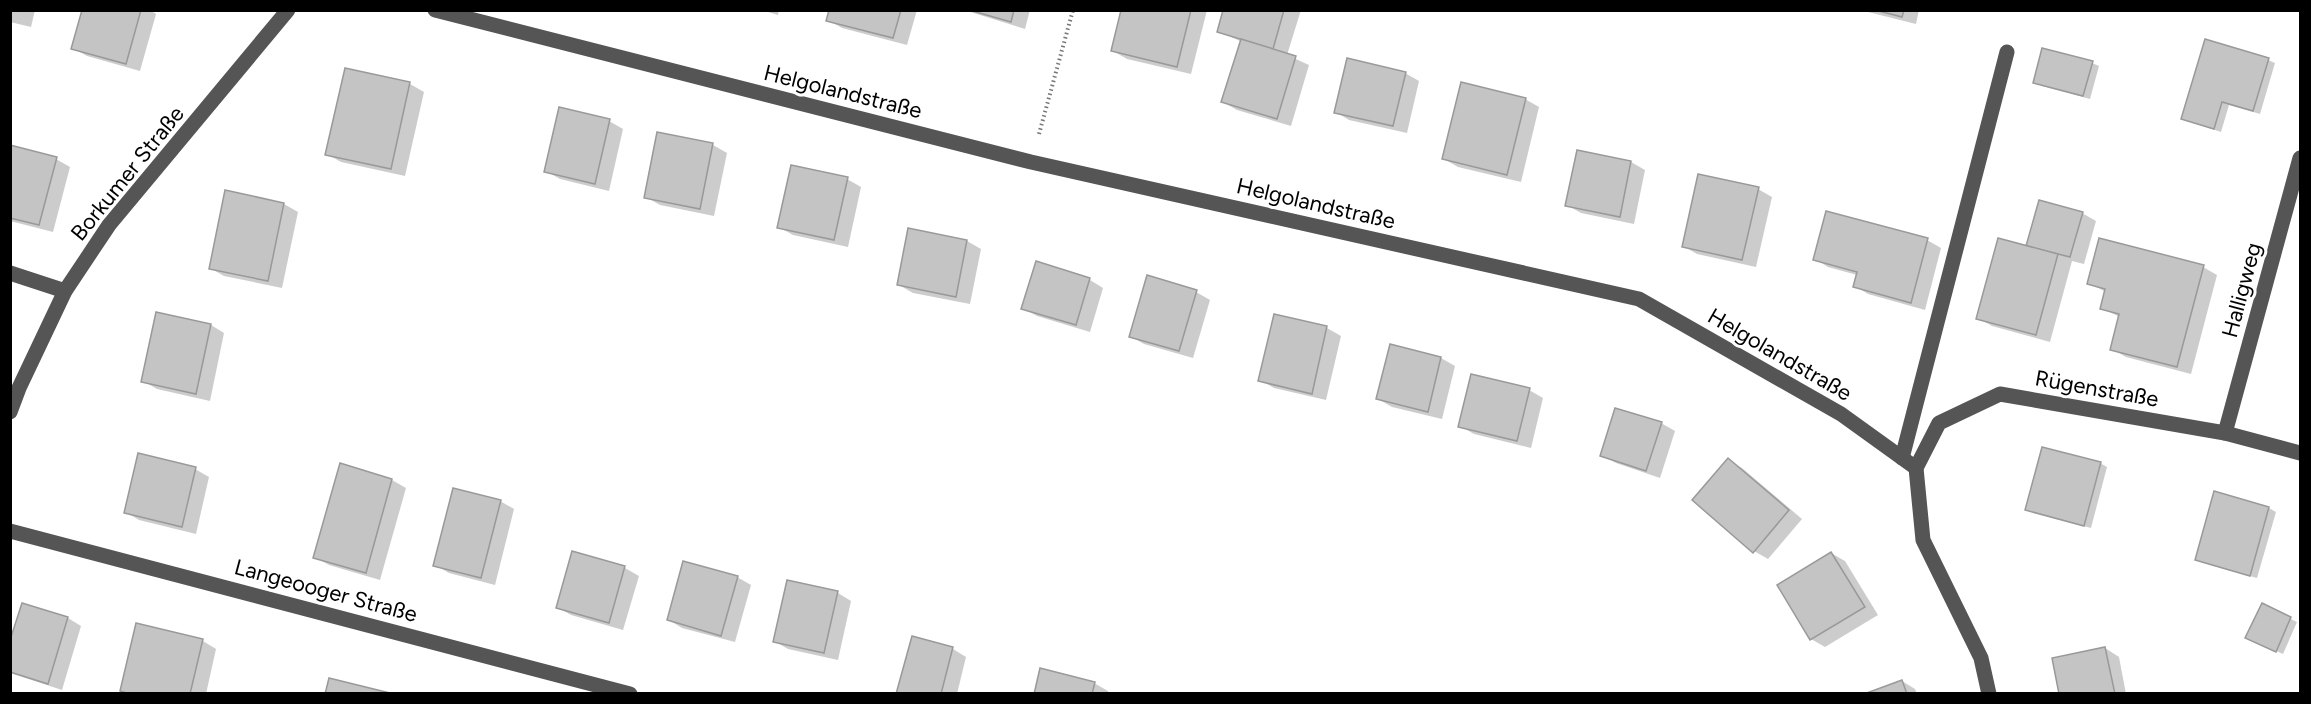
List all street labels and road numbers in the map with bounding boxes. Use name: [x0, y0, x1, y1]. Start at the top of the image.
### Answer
street label: Helgolandstraße: [761, 59, 925, 124]
street label: Borkumer Straße: [65, 101, 190, 246]
street label: Helgolandstraße: [1234, 172, 1398, 235]
street label: Halligweg: [2216, 240, 2267, 341]
street label: Helgolandstraße: [1703, 302, 1857, 407]
street label: Rügenstraße: [2033, 364, 2161, 413]
street label: Langeooger Straße: [232, 553, 420, 628]

